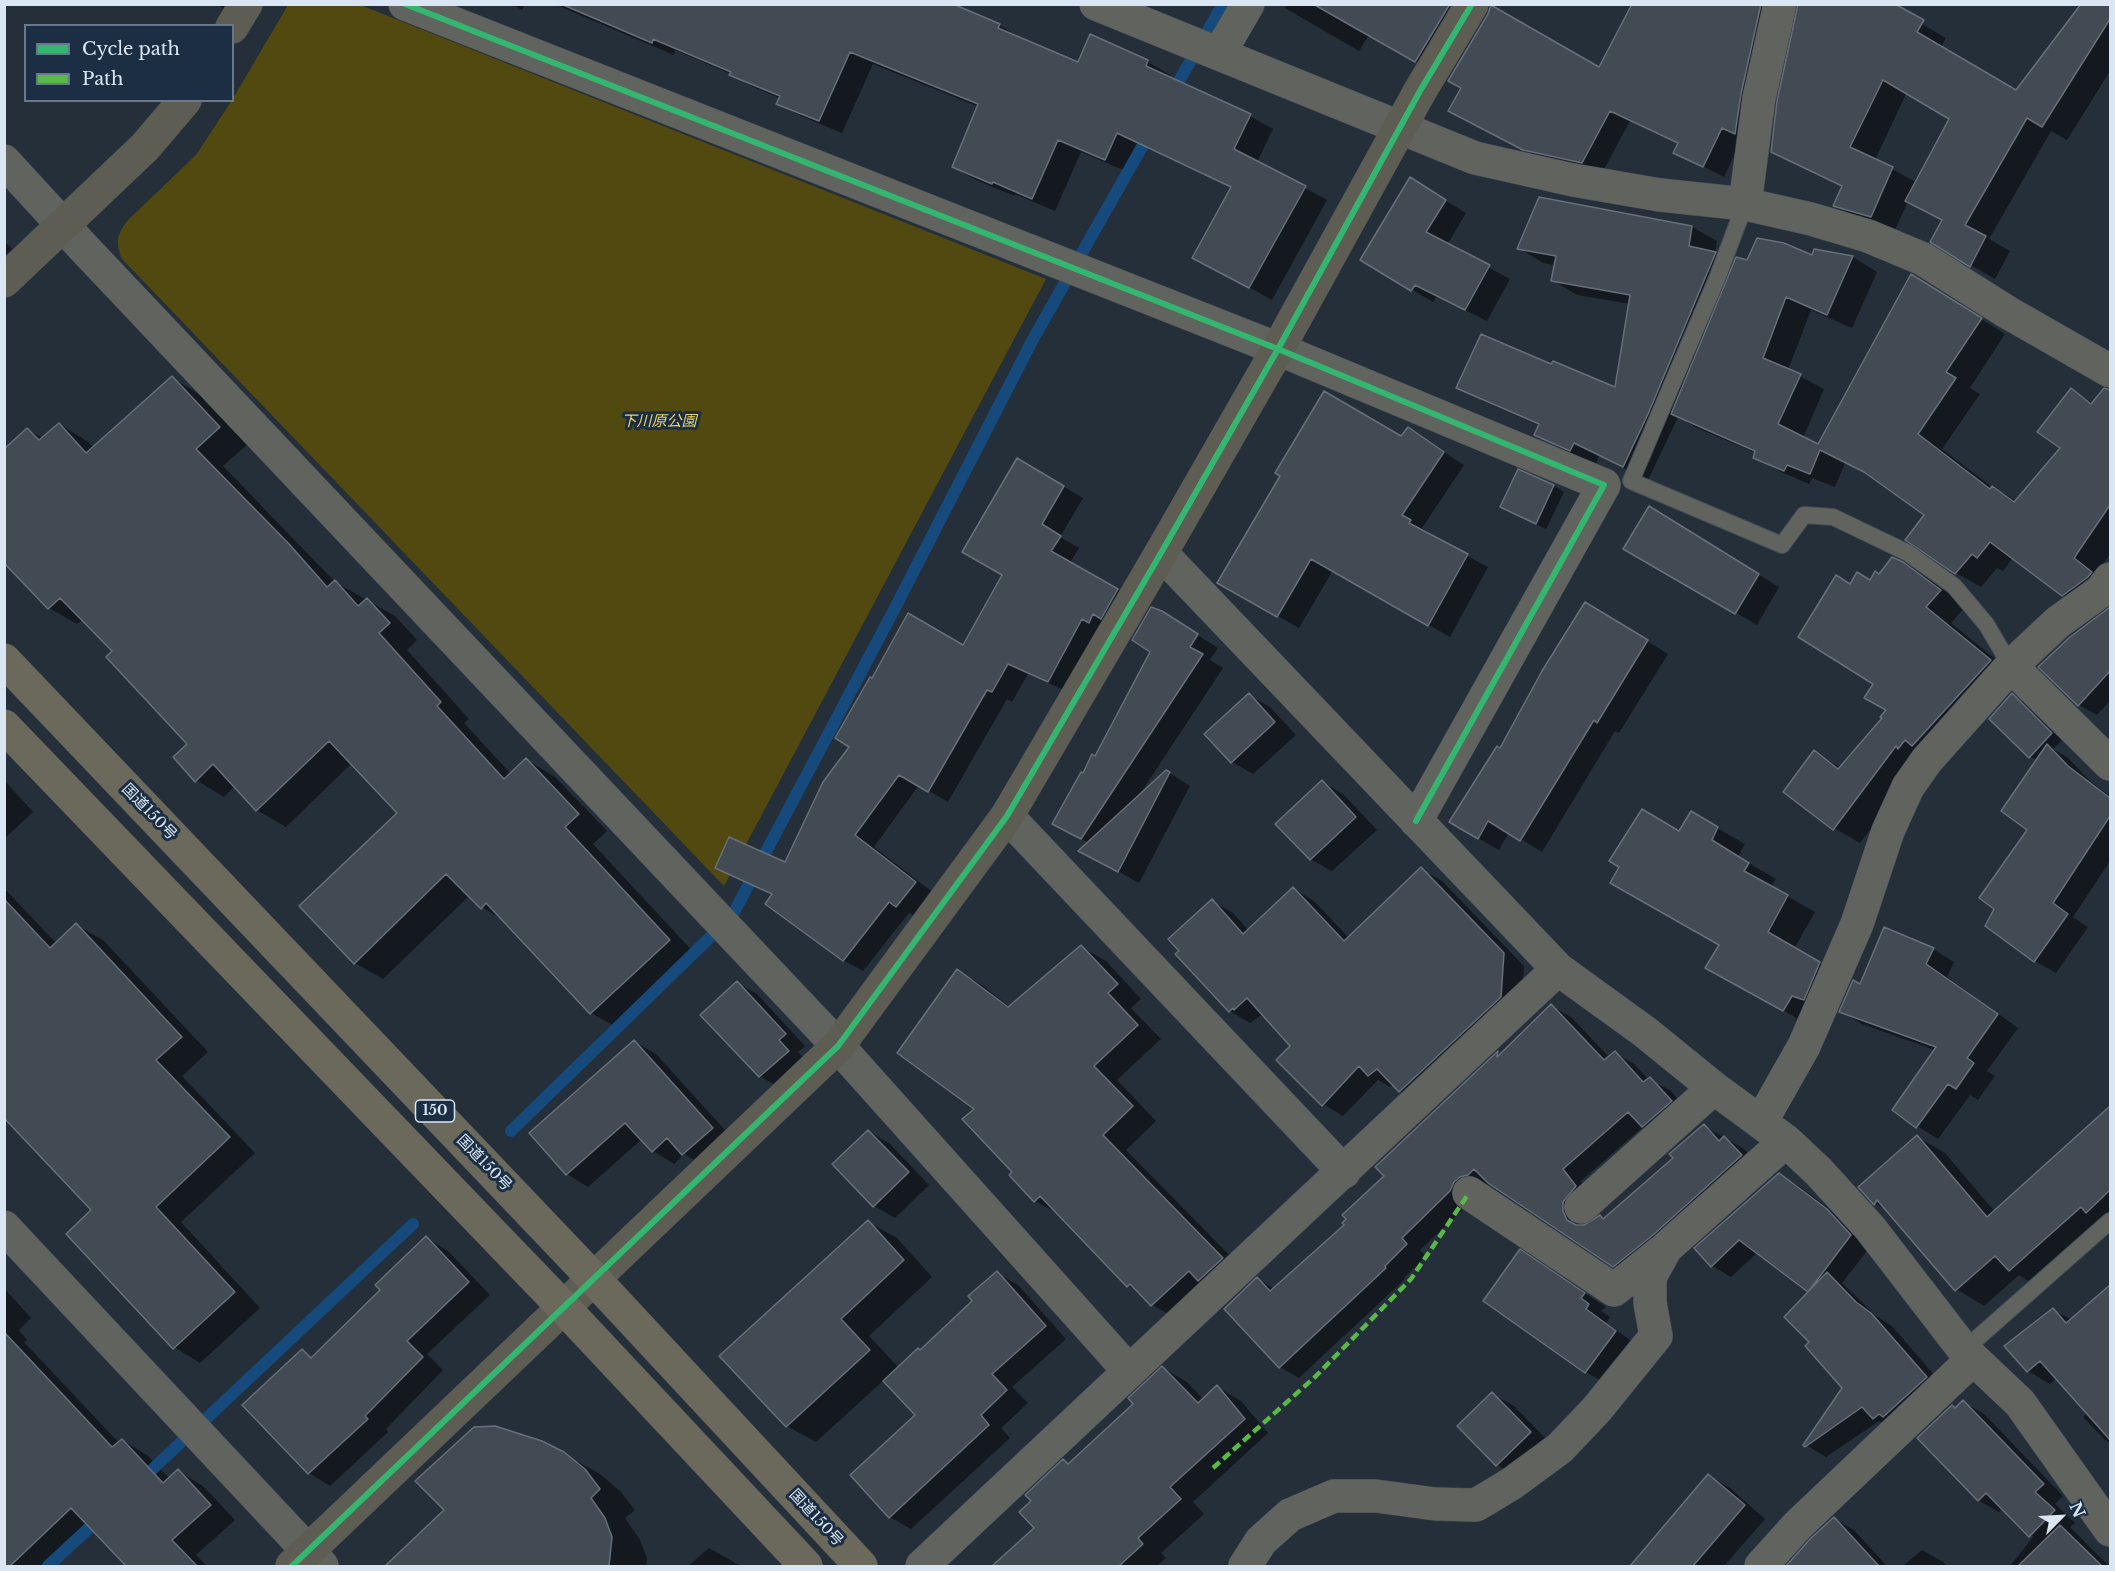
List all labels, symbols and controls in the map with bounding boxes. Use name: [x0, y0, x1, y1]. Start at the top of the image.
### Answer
legend: [24, 24, 234, 102]
text: Cycle path: [82, 38, 180, 60]
text: Path: [82, 68, 123, 90]
park label: 下川原公園: [622, 413, 696, 431]
street label: 国道150号: [118, 780, 180, 844]
road number: 150: [416, 1100, 454, 1122]
street label: 国道150号: [453, 1131, 515, 1195]
street label: 国道150号: [785, 1486, 847, 1550]
north arrow: [2031, 1487, 2091, 1547]
text: N: [2065, 1499, 2090, 1521]

